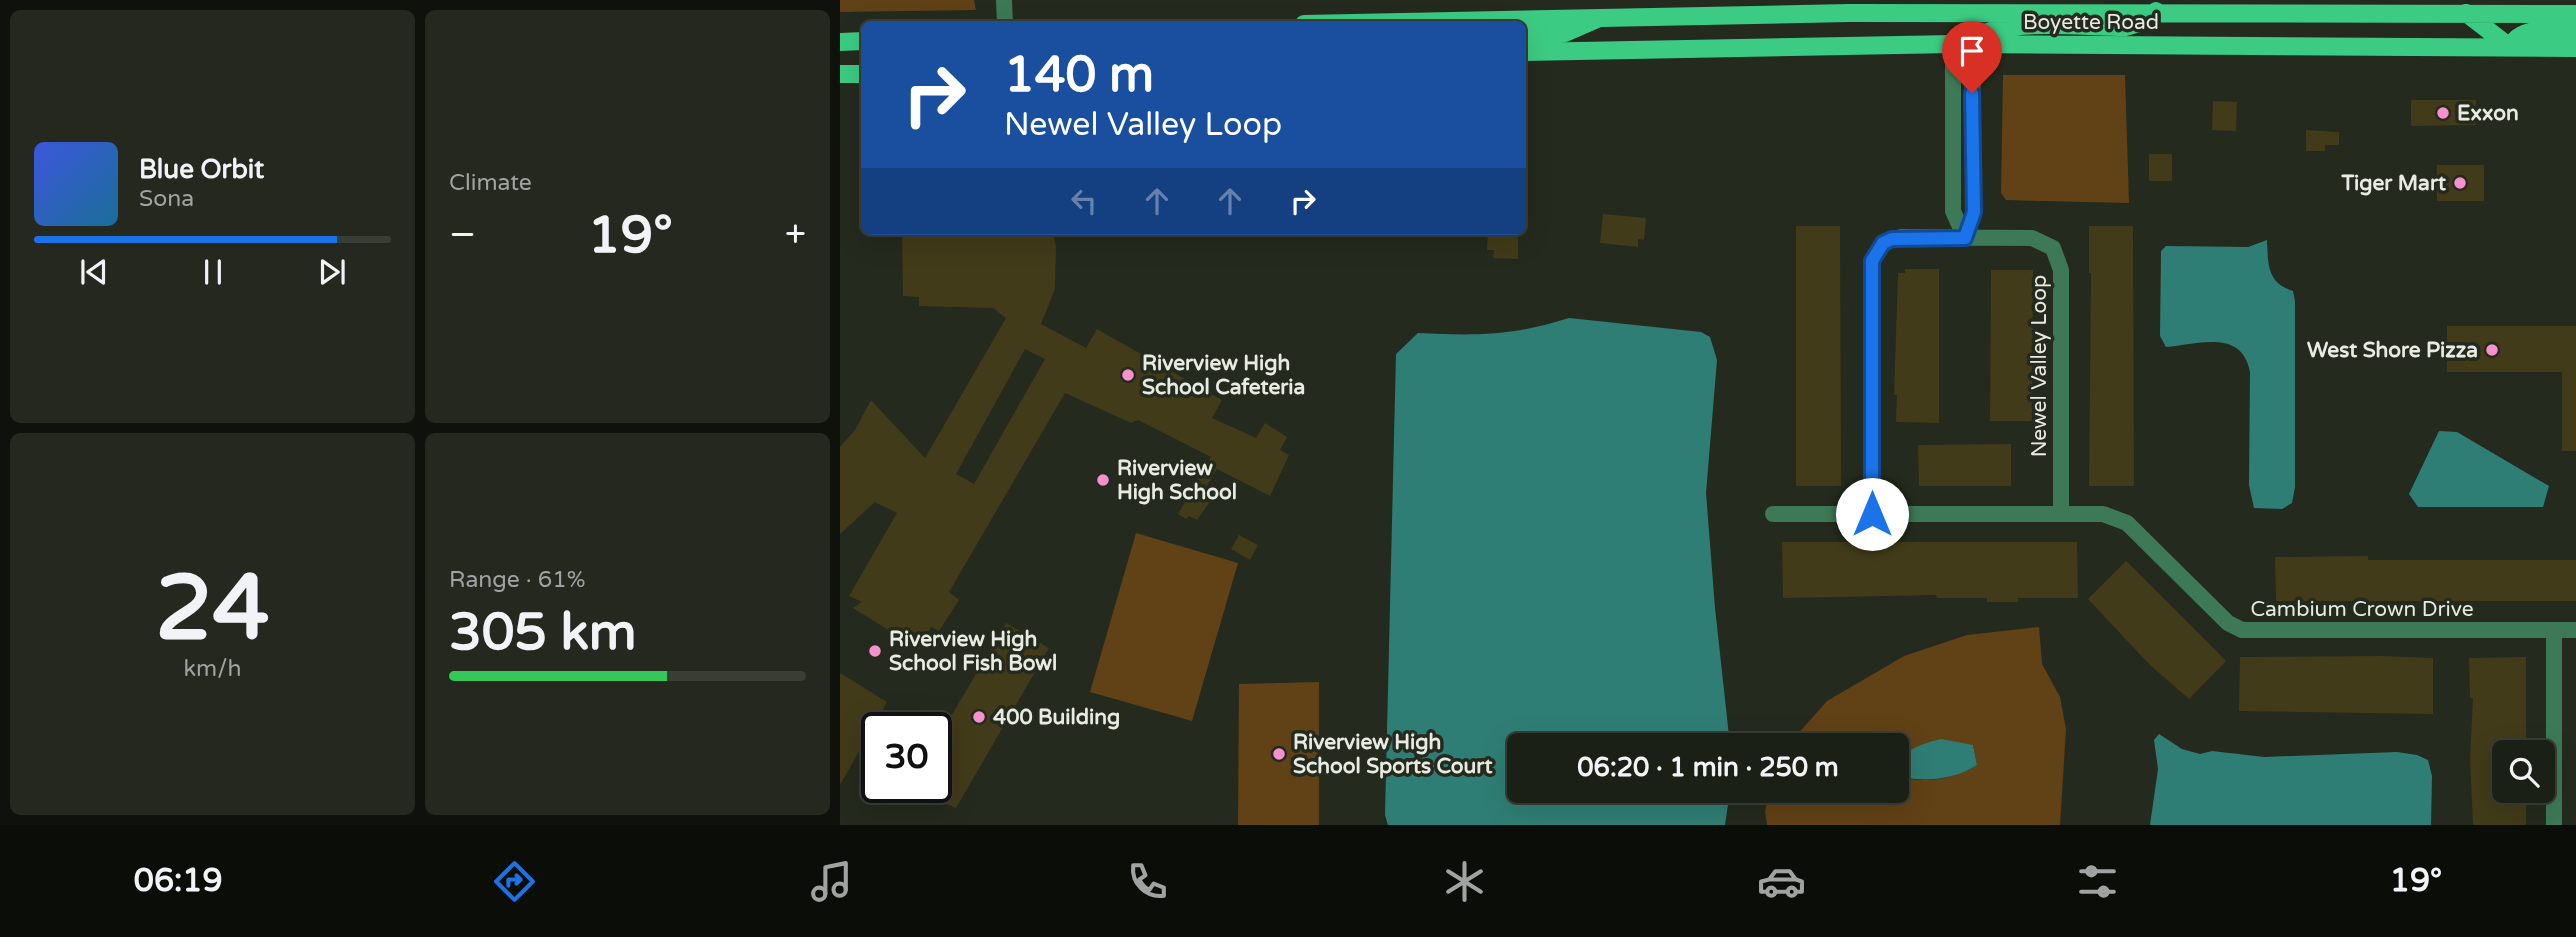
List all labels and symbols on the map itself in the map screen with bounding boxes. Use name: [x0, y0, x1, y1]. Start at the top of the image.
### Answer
street label: Boyette Road: [2023, 10, 2159, 35]
pin: [1942, 21, 2002, 93]
place label: Exxon: [2457, 101, 2519, 126]
marker: Exxon: [2435, 105, 2451, 121]
place label: Tiger Mart: [2340, 171, 2446, 196]
marker: Tiger Mart: [2452, 175, 2468, 191]
street label: Newel Valley Loop: [2027, 275, 2052, 457]
place label: West Shore Pizza: [2307, 338, 2478, 363]
marker: West Shore Pizza: [2484, 342, 2500, 358]
place label: Riverview High School Cafeteria: [1142, 351, 1305, 400]
marker: Riverview High School Cafeteria: [1120, 367, 1136, 383]
place label: Riverview High School: [1117, 456, 1237, 505]
marker: Riverview High School: [1095, 472, 1111, 488]
position arrow: [1835, 477, 1909, 551]
street label: Cambium Crown Drive: [2250, 597, 2474, 622]
place label: Riverview High School Fish Bowl: [889, 627, 1057, 676]
marker: Riverview High School Fish Bowl: [867, 643, 883, 659]
place label: 400 Building: [993, 705, 1120, 730]
marker: 400 Building: [971, 709, 987, 725]
speed limit sign: 30: [861, 712, 952, 803]
place label: Riverview High School Sports Court: [1293, 730, 1492, 779]
marker: Riverview High School Sports Court: [1271, 746, 1287, 762]

